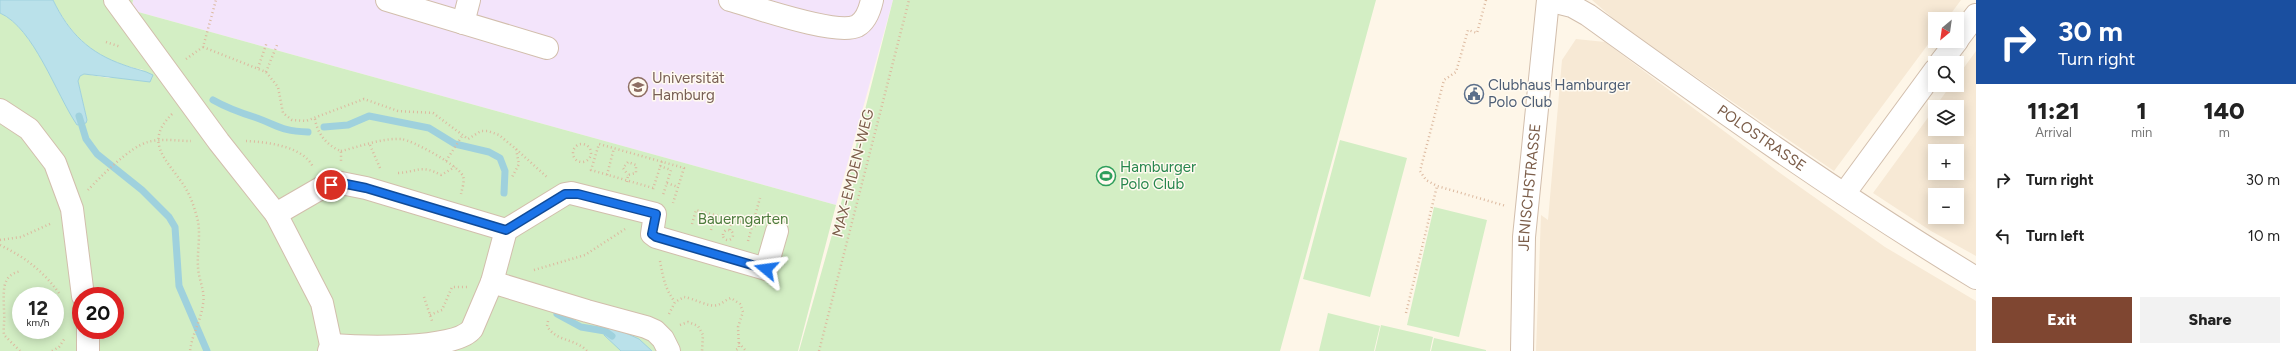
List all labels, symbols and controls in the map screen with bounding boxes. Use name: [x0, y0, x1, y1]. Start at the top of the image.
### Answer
north arrow: [1928, 12, 1964, 48]
map controls: [1928, 12, 1964, 224]
text: 30 m: [2058, 14, 2123, 48]
icon: right: [1992, 16, 2044, 68]
text: Turn right: [2058, 48, 2135, 70]
button: search: [1928, 56, 1964, 92]
place label: Universität Hamburg: [652, 69, 725, 104]
school or university icon: Universität Hamburg: [627, 76, 649, 98]
place label: Clubhaus Hamburger Polo Club: [1488, 76, 1630, 111]
public building icon: Clubhaus Hamburger Polo Club: [1463, 83, 1485, 105]
text: 11:21: [2027, 96, 2080, 125]
text: 1: [2137, 96, 2147, 125]
text: 140: [2204, 96, 2245, 125]
button: layers: [1928, 100, 1964, 136]
street label: POLOSTRASSE: [1714, 101, 1810, 175]
street label: MAX-EMDEN-WEG: [828, 107, 878, 239]
street label: JENISCHSTRASSE: [1515, 123, 1544, 251]
text: Arrival: [2035, 125, 2072, 140]
text: min: [2131, 125, 2152, 140]
text: m: [2219, 125, 2230, 140]
button: +: [1928, 144, 1964, 180]
place label: Hamburger Polo Club: [1120, 158, 1196, 193]
sports icon: Hamburger Polo Club: [1095, 165, 1117, 187]
pin: [314, 168, 348, 202]
icon: right: [1992, 169, 2014, 191]
text: Turn right: [2026, 171, 2094, 189]
text: 30 m: [2246, 171, 2280, 189]
icon: arrive: [320, 174, 342, 196]
button: −: [1928, 188, 1964, 224]
park label: Bauerngarten: [698, 210, 788, 228]
icon: left: [1992, 225, 2014, 247]
text: Turn left: [2026, 227, 2084, 245]
text: 10 m: [2248, 227, 2280, 245]
position arrow: [745, 248, 787, 290]
speed limit sign: 20: [72, 287, 124, 339]
text: 12: [28, 296, 48, 320]
button: Exit: [1992, 297, 2132, 343]
button: Share: [2140, 297, 2280, 343]
text: km/h: [27, 316, 49, 329]

